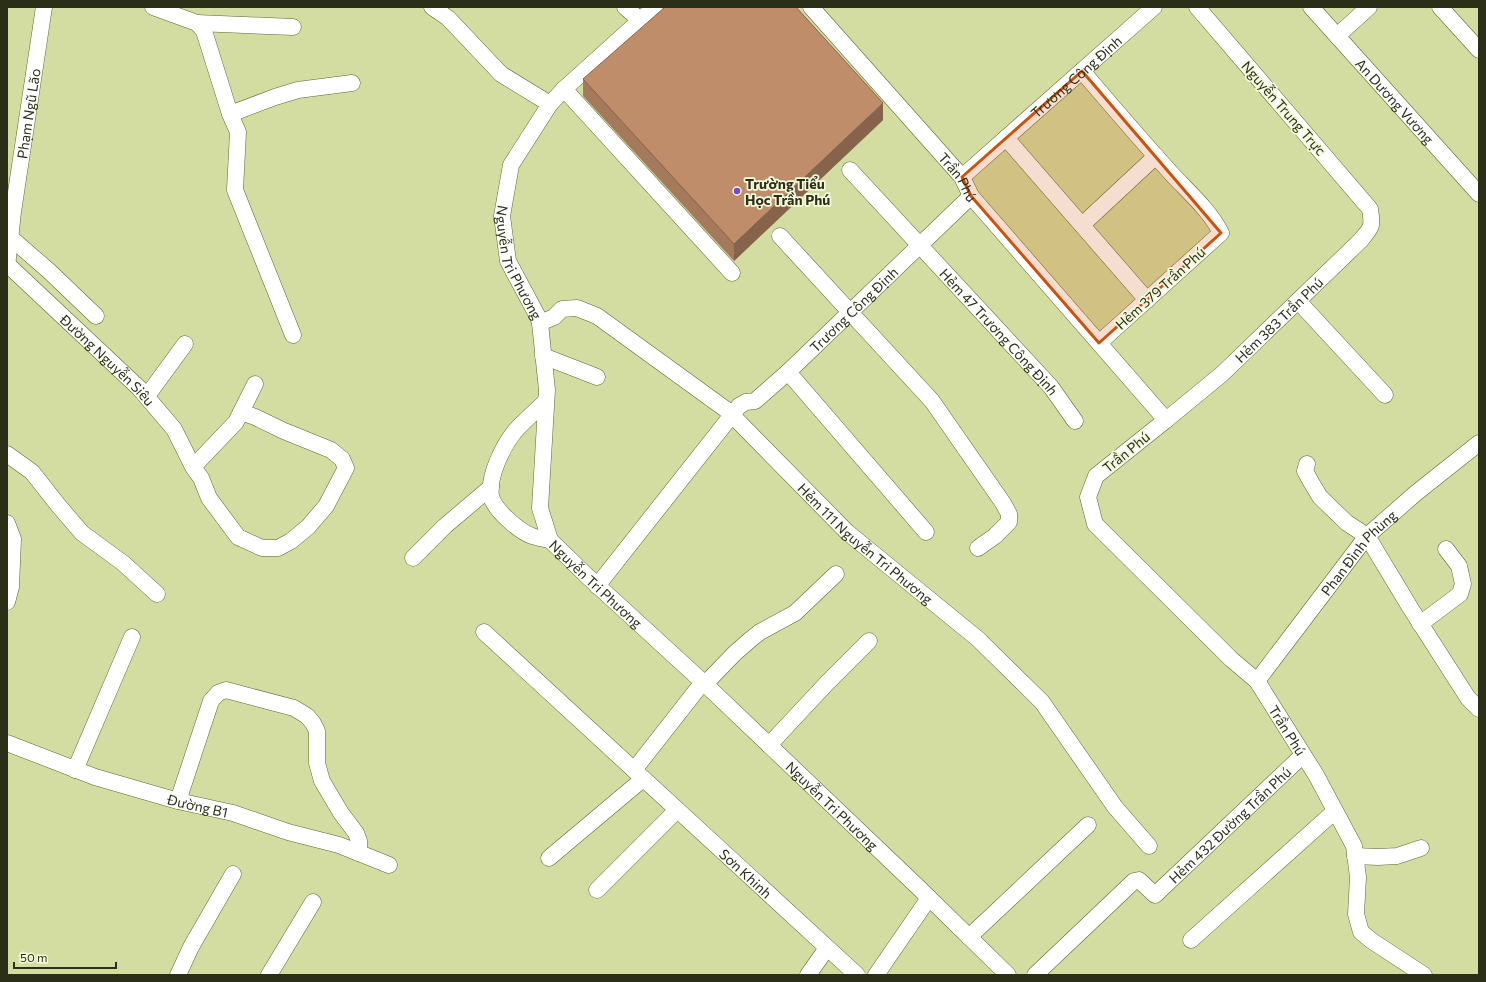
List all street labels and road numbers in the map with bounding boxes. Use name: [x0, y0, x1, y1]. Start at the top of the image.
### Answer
street label: Trương Công Định: [1027, 32, 1125, 121]
street label: An Dương Vương: [1352, 54, 1438, 147]
street label: Nguyễn Trung Trực: [1238, 57, 1330, 159]
street label: Phạm Ngũ Lão: [13, 67, 43, 160]
street label: Trần Phú: [936, 149, 980, 205]
street label: Nguyễn Tri Phương: [494, 204, 546, 323]
street label: Hẻm 379 Trần Phú: [1112, 243, 1208, 333]
street label: Trương Công Định: [806, 263, 901, 355]
street label: Hẻm 47 Trương Công Định: [937, 264, 1062, 398]
street label: Hẻm 383 Trần Phú: [1231, 273, 1326, 366]
street label: Đường Nguyễn Siêu: [56, 310, 159, 409]
street label: Trần Phú: [1099, 428, 1153, 476]
street label: Hẻm 111 Nguyễn Tri Phương: [795, 479, 937, 608]
street label: Phan Đình Phùng: [1317, 506, 1400, 598]
street label: Nguyễn Tri Phương: [546, 536, 646, 631]
street label: Trần Phú: [1266, 702, 1310, 758]
street label: Nguyễn Tri Phương: [783, 757, 882, 854]
street label: Hẻm 432 Đường Trần Phú: [1165, 763, 1294, 886]
street label: Đường B1: [165, 790, 230, 820]
street label: Sơn Khinh: [716, 845, 776, 901]

